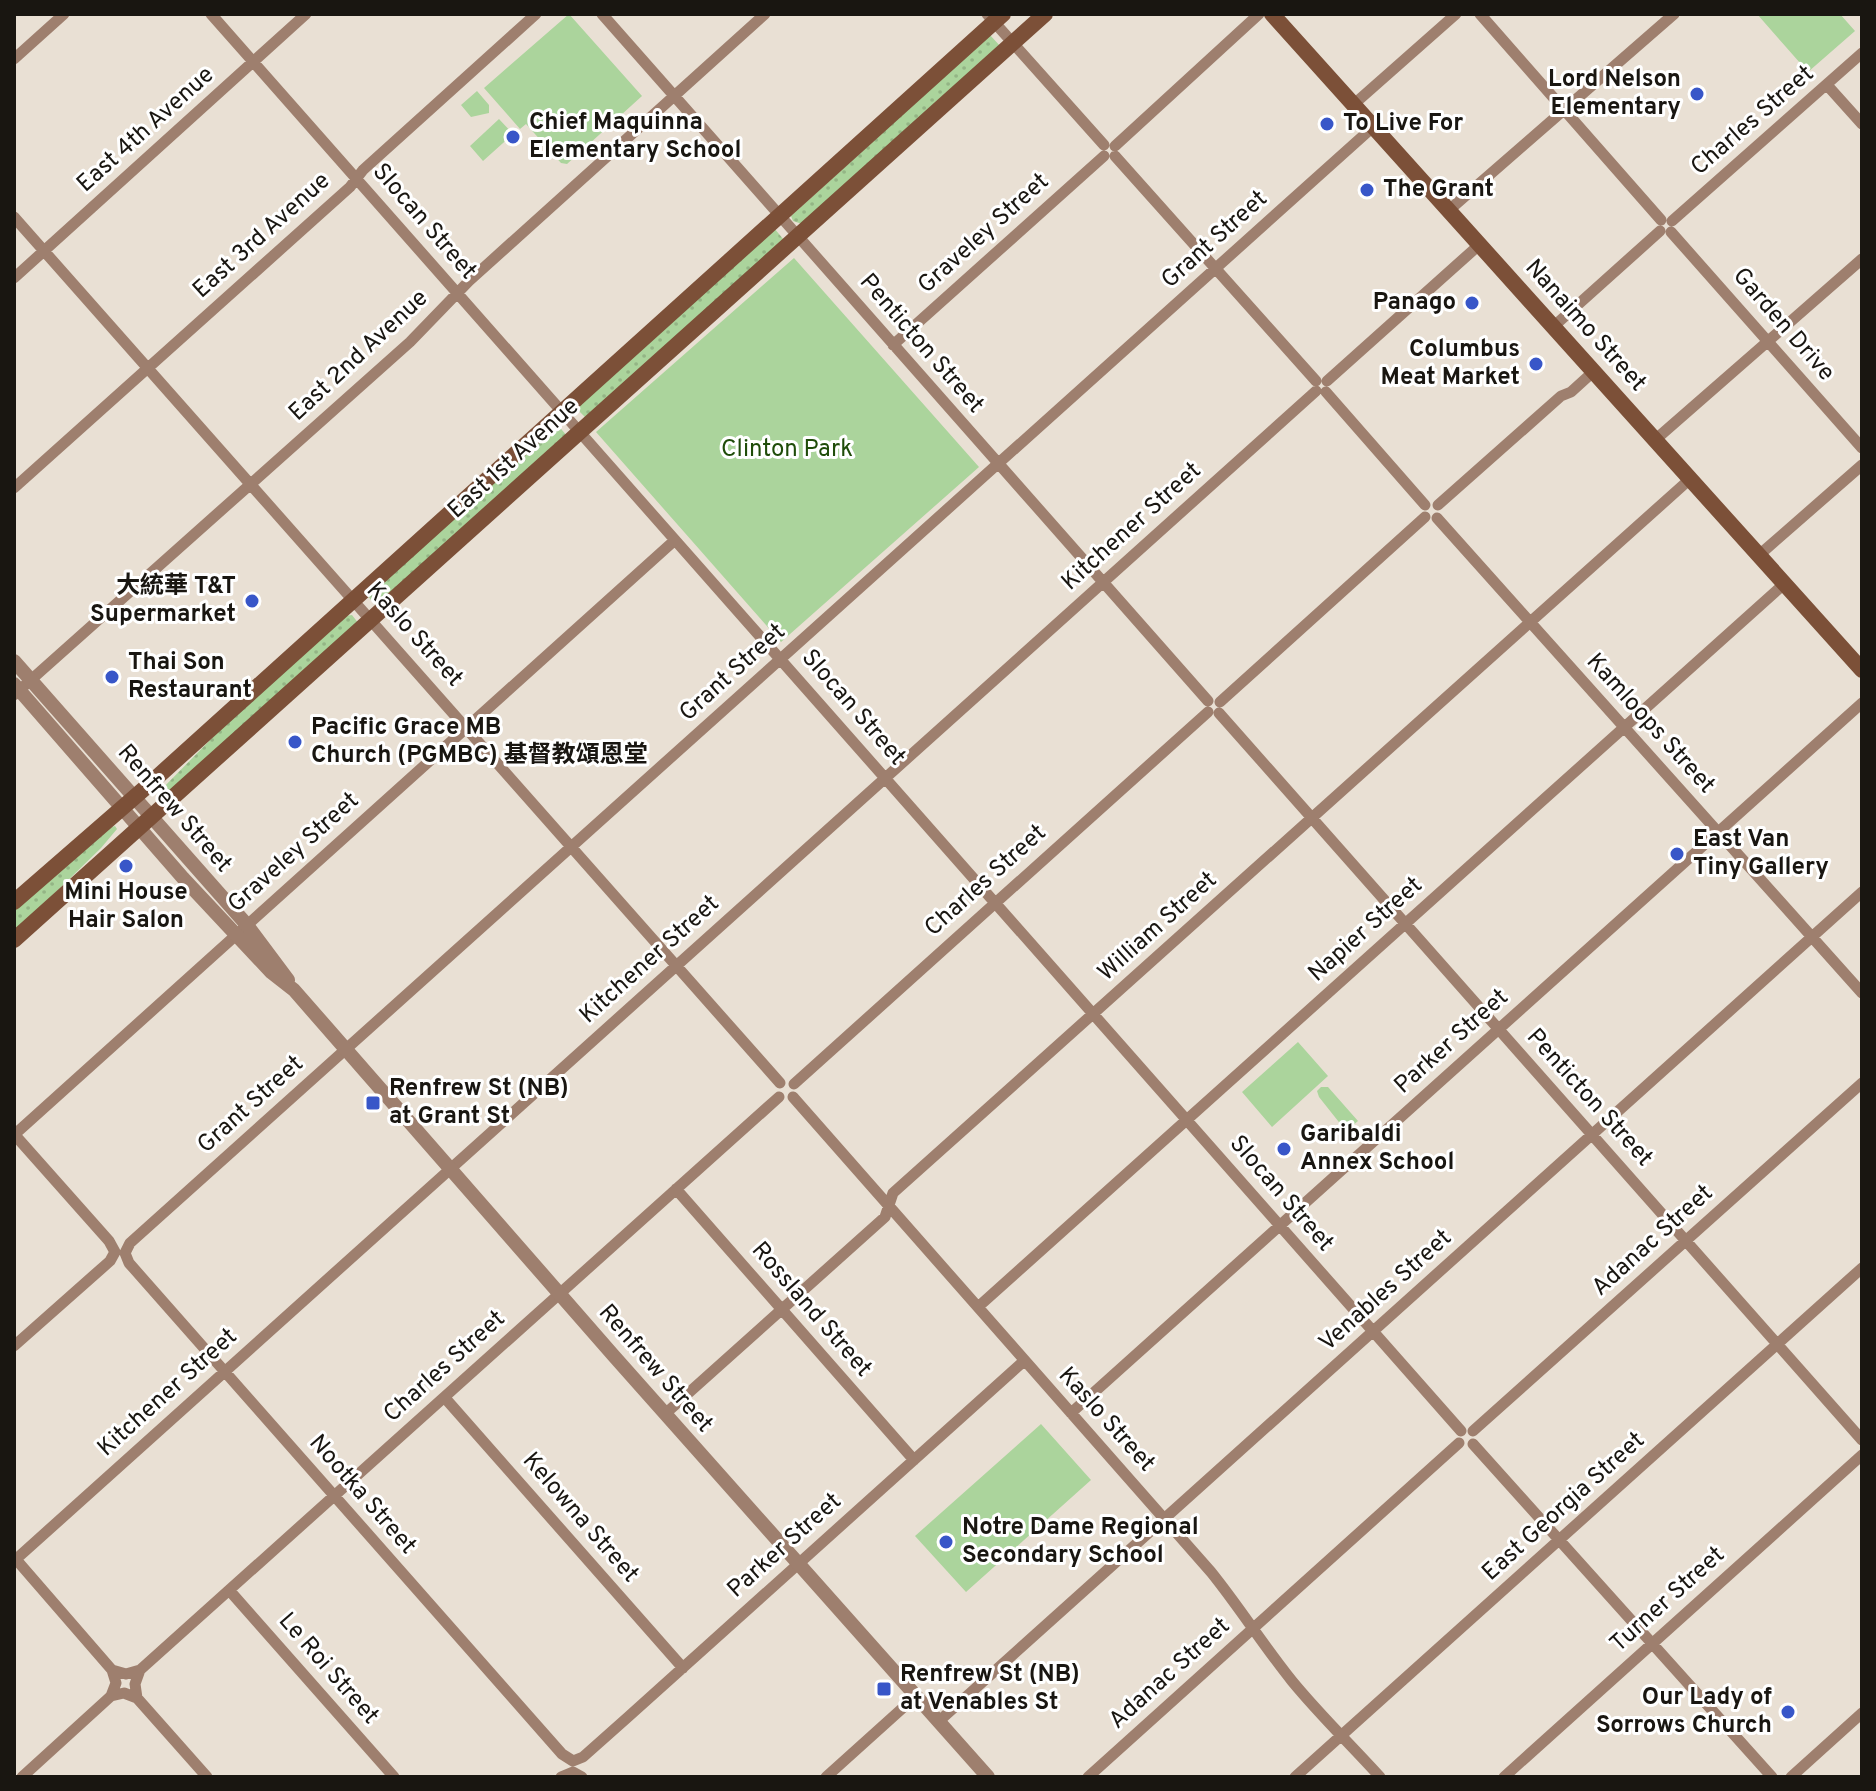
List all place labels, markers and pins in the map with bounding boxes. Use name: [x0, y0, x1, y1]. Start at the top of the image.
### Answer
place label: Lord Nelson Elementary: [1548, 65, 1681, 123]
marker: Lord Nelson Elementary: [1688, 85, 1706, 103]
place label: Chief Maquinna Elementary School: [529, 108, 741, 166]
place label: To Live For: [1343, 109, 1463, 139]
marker: To Live For: [1318, 115, 1336, 133]
marker: Chief Maquinna Elementary School: [504, 128, 522, 146]
place label: The Grant: [1383, 175, 1494, 205]
marker: The Grant: [1358, 181, 1376, 199]
place label: Panago: [1373, 288, 1456, 318]
marker: Panago: [1463, 294, 1481, 312]
place label: Columbus Meat Market: [1381, 335, 1520, 393]
marker: Columbus Meat Market: [1527, 355, 1545, 373]
place label: 大統華 T&T Supermarket: [90, 572, 236, 630]
marker: 大統華 T&T Supermarket: [243, 592, 261, 610]
place label: Thai Son Restaurant: [128, 648, 252, 706]
marker: Thai Son Restaurant: [103, 668, 121, 686]
place label: Pacific Grace MB Church (PGMBC) 基督教頌恩堂: [311, 713, 648, 771]
marker: Pacific Grace MB Church (PGMBC) 基督教頌恩堂: [286, 733, 304, 751]
place label: East Van Tiny Gallery: [1693, 825, 1829, 883]
marker: East Van Tiny Gallery: [1668, 845, 1686, 863]
marker: Mini House Hair Salon: [117, 857, 135, 875]
place label: Mini House Hair Salon: [64, 878, 188, 936]
place label: Renfrew St (NB) at Grant St: [389, 1074, 569, 1132]
marker: Renfrew St (NB) at Grant St: [364, 1094, 382, 1112]
place label: Garibaldi Annex School: [1300, 1120, 1454, 1178]
marker: Garibaldi Annex School: [1275, 1140, 1293, 1158]
place label: Notre Dame Regional Secondary School: [962, 1513, 1199, 1571]
marker: Notre Dame Regional Secondary School: [937, 1533, 955, 1551]
place label: Renfrew St (NB) at Venables St: [900, 1660, 1080, 1718]
marker: Renfrew St (NB) at Venables St: [875, 1680, 893, 1698]
place label: Our Lady of Sorrows Church: [1596, 1683, 1772, 1741]
marker: Our Lady of Sorrows Church: [1779, 1703, 1797, 1721]

